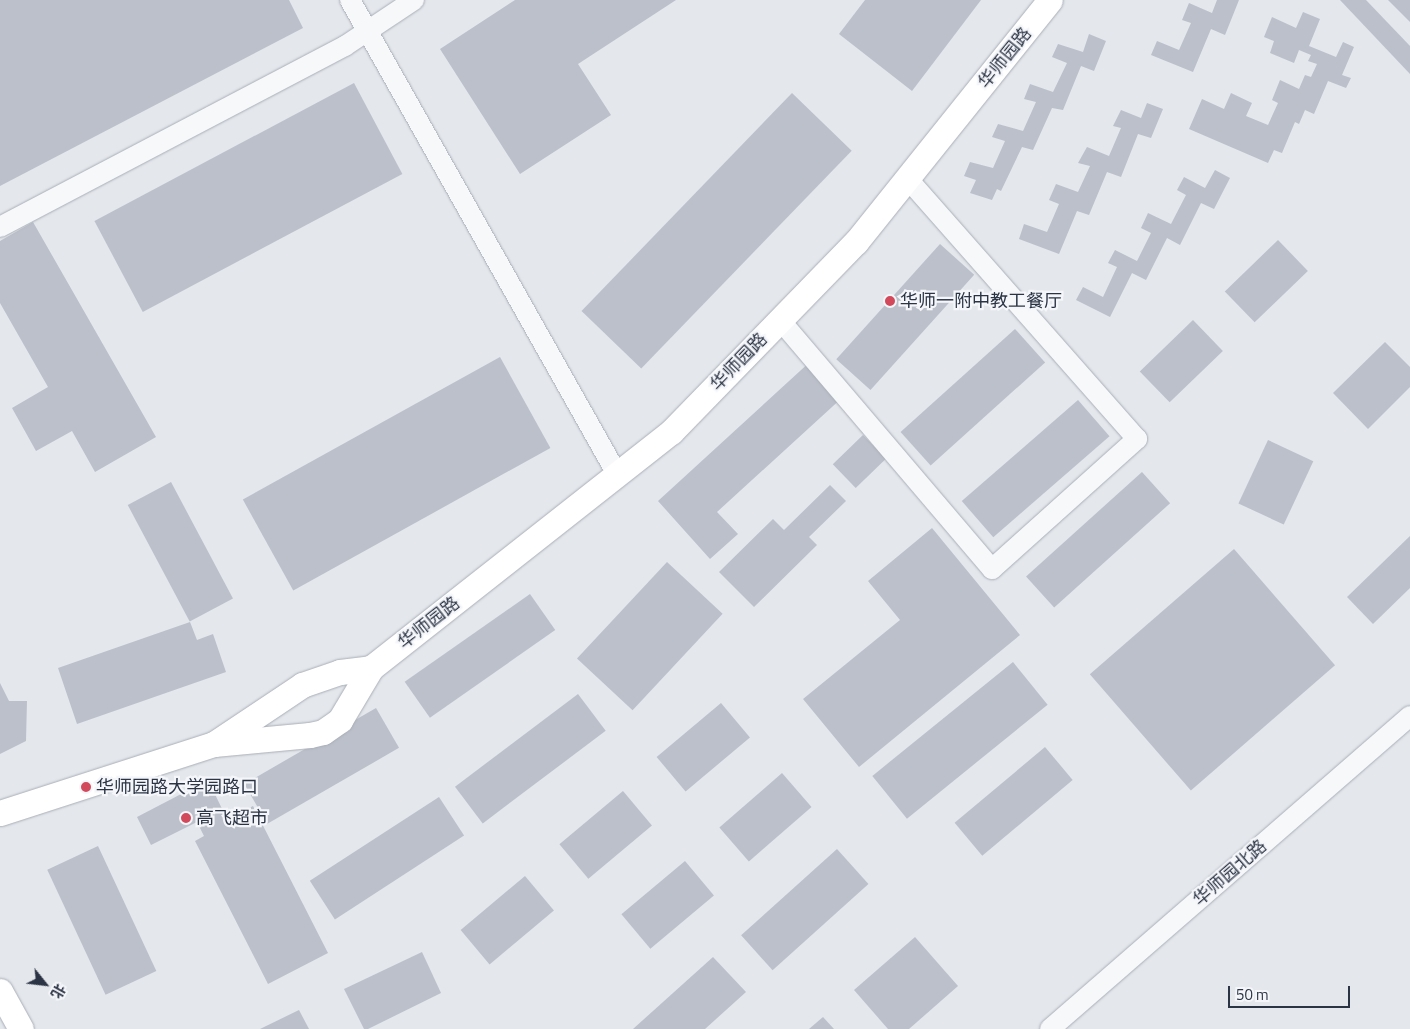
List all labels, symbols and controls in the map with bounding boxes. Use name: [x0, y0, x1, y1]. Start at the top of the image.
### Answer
street label: 华师园路: [974, 23, 1036, 93]
place label: 华师一附中教工餐厅: [900, 290, 1062, 312]
marker: 华师一附中教工餐厅: [884, 295, 896, 307]
street label: 华师园路: [706, 329, 772, 395]
street label: 华师园路: [394, 592, 464, 654]
place label: 华师园路大学园路口: [96, 776, 258, 798]
marker: 华师园路大学园路口: [80, 781, 92, 793]
place label: 高飞超市: [196, 807, 268, 829]
marker: 高飞超市: [180, 812, 192, 824]
street label: 华师园北路: [1189, 835, 1271, 911]
north arrow: [20, 959, 70, 1009]
scale bar: [1230, 976, 1352, 1008]
text: 北: [46, 980, 71, 1003]
text: 50 m: [1236, 983, 1269, 1006]

